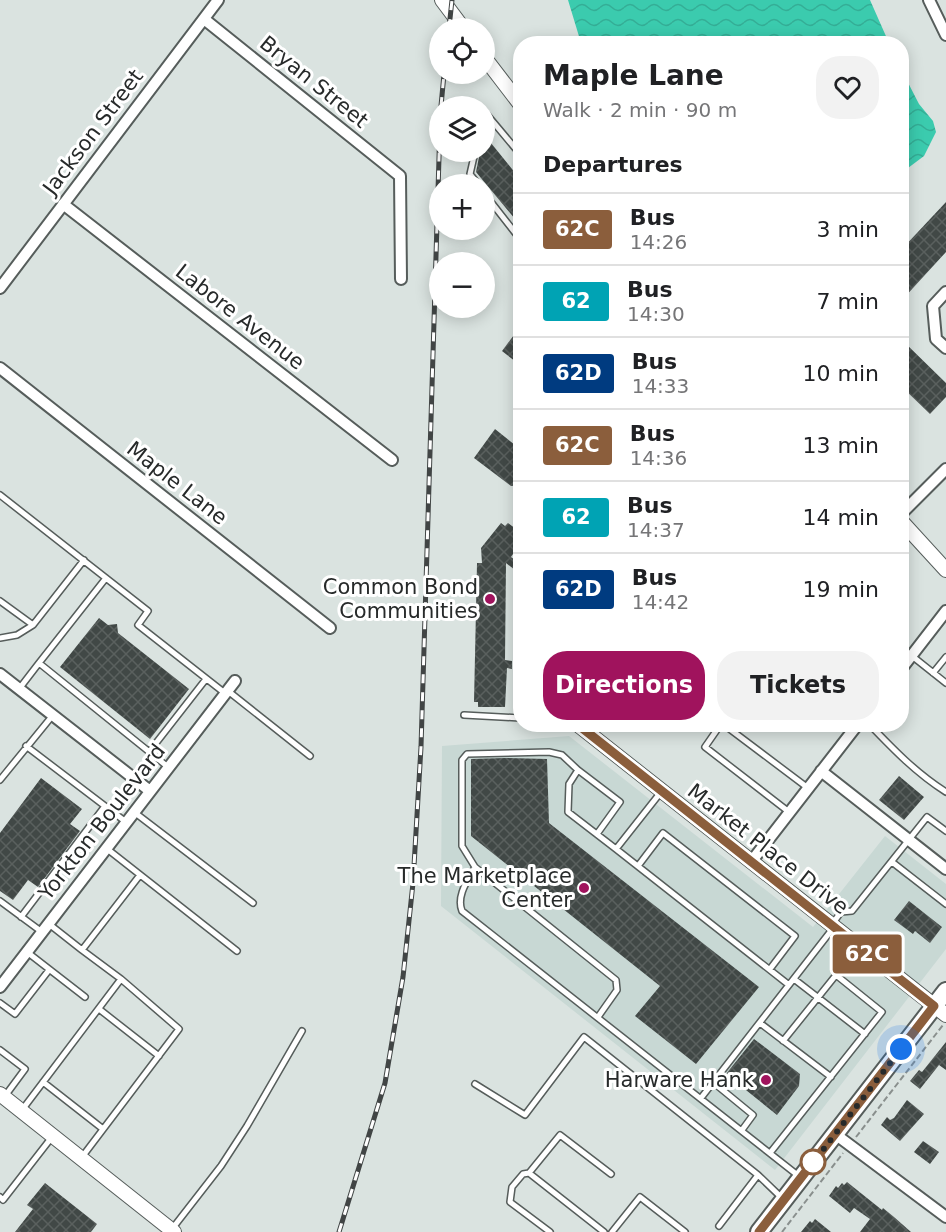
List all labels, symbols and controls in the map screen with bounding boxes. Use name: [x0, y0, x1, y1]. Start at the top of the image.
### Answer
map controls: [429, 18, 495, 318]
button: locate: [429, 18, 495, 84]
street label: Bryan Street: [255, 31, 373, 133]
button: heart: [816, 56, 879, 119]
text: Maple Lane: [543, 59, 724, 92]
street label: Jackson Street: [37, 65, 148, 201]
button: layers: [429, 96, 495, 162]
text: Walk · 2 min · 90 m: [543, 98, 737, 122]
text: Departures: [543, 152, 683, 177]
button: +: [429, 174, 495, 240]
text: Bus: [630, 205, 675, 230]
text: 62C: [555, 217, 600, 241]
text: 3 min: [817, 217, 879, 242]
text: 14:26: [630, 230, 687, 254]
button: −: [429, 252, 495, 318]
street label: Labore Avenue: [171, 259, 309, 375]
text: Bus: [627, 277, 673, 302]
text: 62: [561, 289, 591, 313]
text: 7 min: [817, 289, 879, 314]
text: 14:30: [627, 302, 685, 326]
text: Bus: [632, 349, 677, 374]
text: 62D: [555, 361, 602, 385]
text: 10 min: [803, 361, 879, 386]
text: 14:33: [632, 374, 689, 398]
text: Bus: [630, 421, 675, 446]
text: 62C: [555, 433, 600, 457]
text: 13 min: [803, 433, 879, 458]
street label: Maple Lane: [122, 436, 232, 530]
text: 14:36: [630, 446, 687, 470]
text: Bus: [627, 493, 673, 518]
text: 62: [561, 505, 591, 529]
text: 14 min: [803, 505, 879, 530]
text: 14:37: [627, 518, 685, 542]
text: Bus: [632, 565, 677, 590]
place label: Common Bond Communities: [323, 575, 478, 623]
text: 62D: [555, 577, 602, 601]
text: 19 min: [803, 577, 879, 602]
text: 14:42: [632, 590, 689, 614]
marker: Common Bond Communities: [483, 592, 497, 606]
button: Directions: [543, 651, 705, 720]
button: Tickets: [717, 651, 879, 720]
street label: Yorkton Boulevard: [33, 739, 170, 905]
street label: Market Place Drive: [683, 779, 853, 919]
place label: The Marketplace Center: [397, 864, 572, 912]
marker: The Marketplace Center: [577, 881, 591, 895]
line badge: 62C: [832, 934, 902, 974]
text: 62C: [845, 942, 889, 966]
your location: [886, 1034, 916, 1064]
place label: Harware Hank: [605, 1068, 755, 1092]
marker: Harware Hank: [759, 1073, 773, 1087]
unlabelled marker: [800, 1149, 826, 1175]

